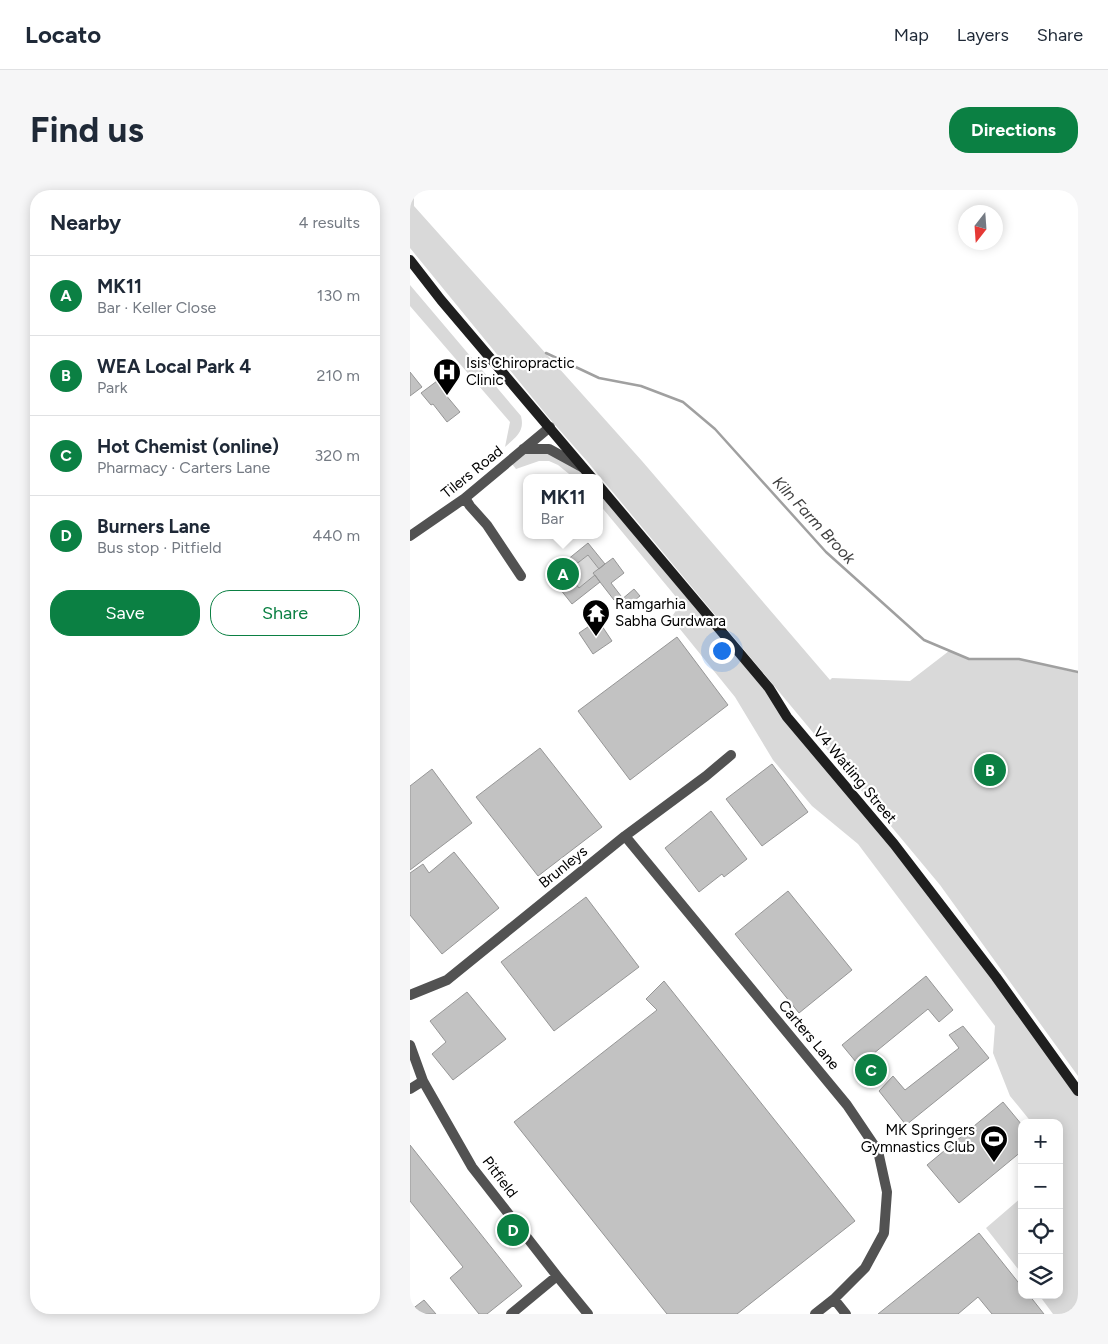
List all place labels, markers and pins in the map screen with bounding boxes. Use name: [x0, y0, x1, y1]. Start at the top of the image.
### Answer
place label: Isis Chiropractic Clinic: [466, 354, 575, 389]
hospital icon: Isis Chiropractic Clinic: [432, 357, 462, 396]
pin: A: [547, 555, 579, 593]
place label: Ramgarhia Sabha Gurdwara: [615, 595, 726, 630]
temple icon: Ramgarhia Sabha Gurdwara: [581, 598, 611, 637]
pin: B: [974, 751, 1006, 789]
pin: C: [855, 1051, 887, 1089]
place label: MK Springers Gymnastics Club: [861, 1121, 975, 1156]
sports icon: MK Springers Gymnastics Club: [979, 1124, 1009, 1163]
pin: D: [497, 1211, 529, 1249]

